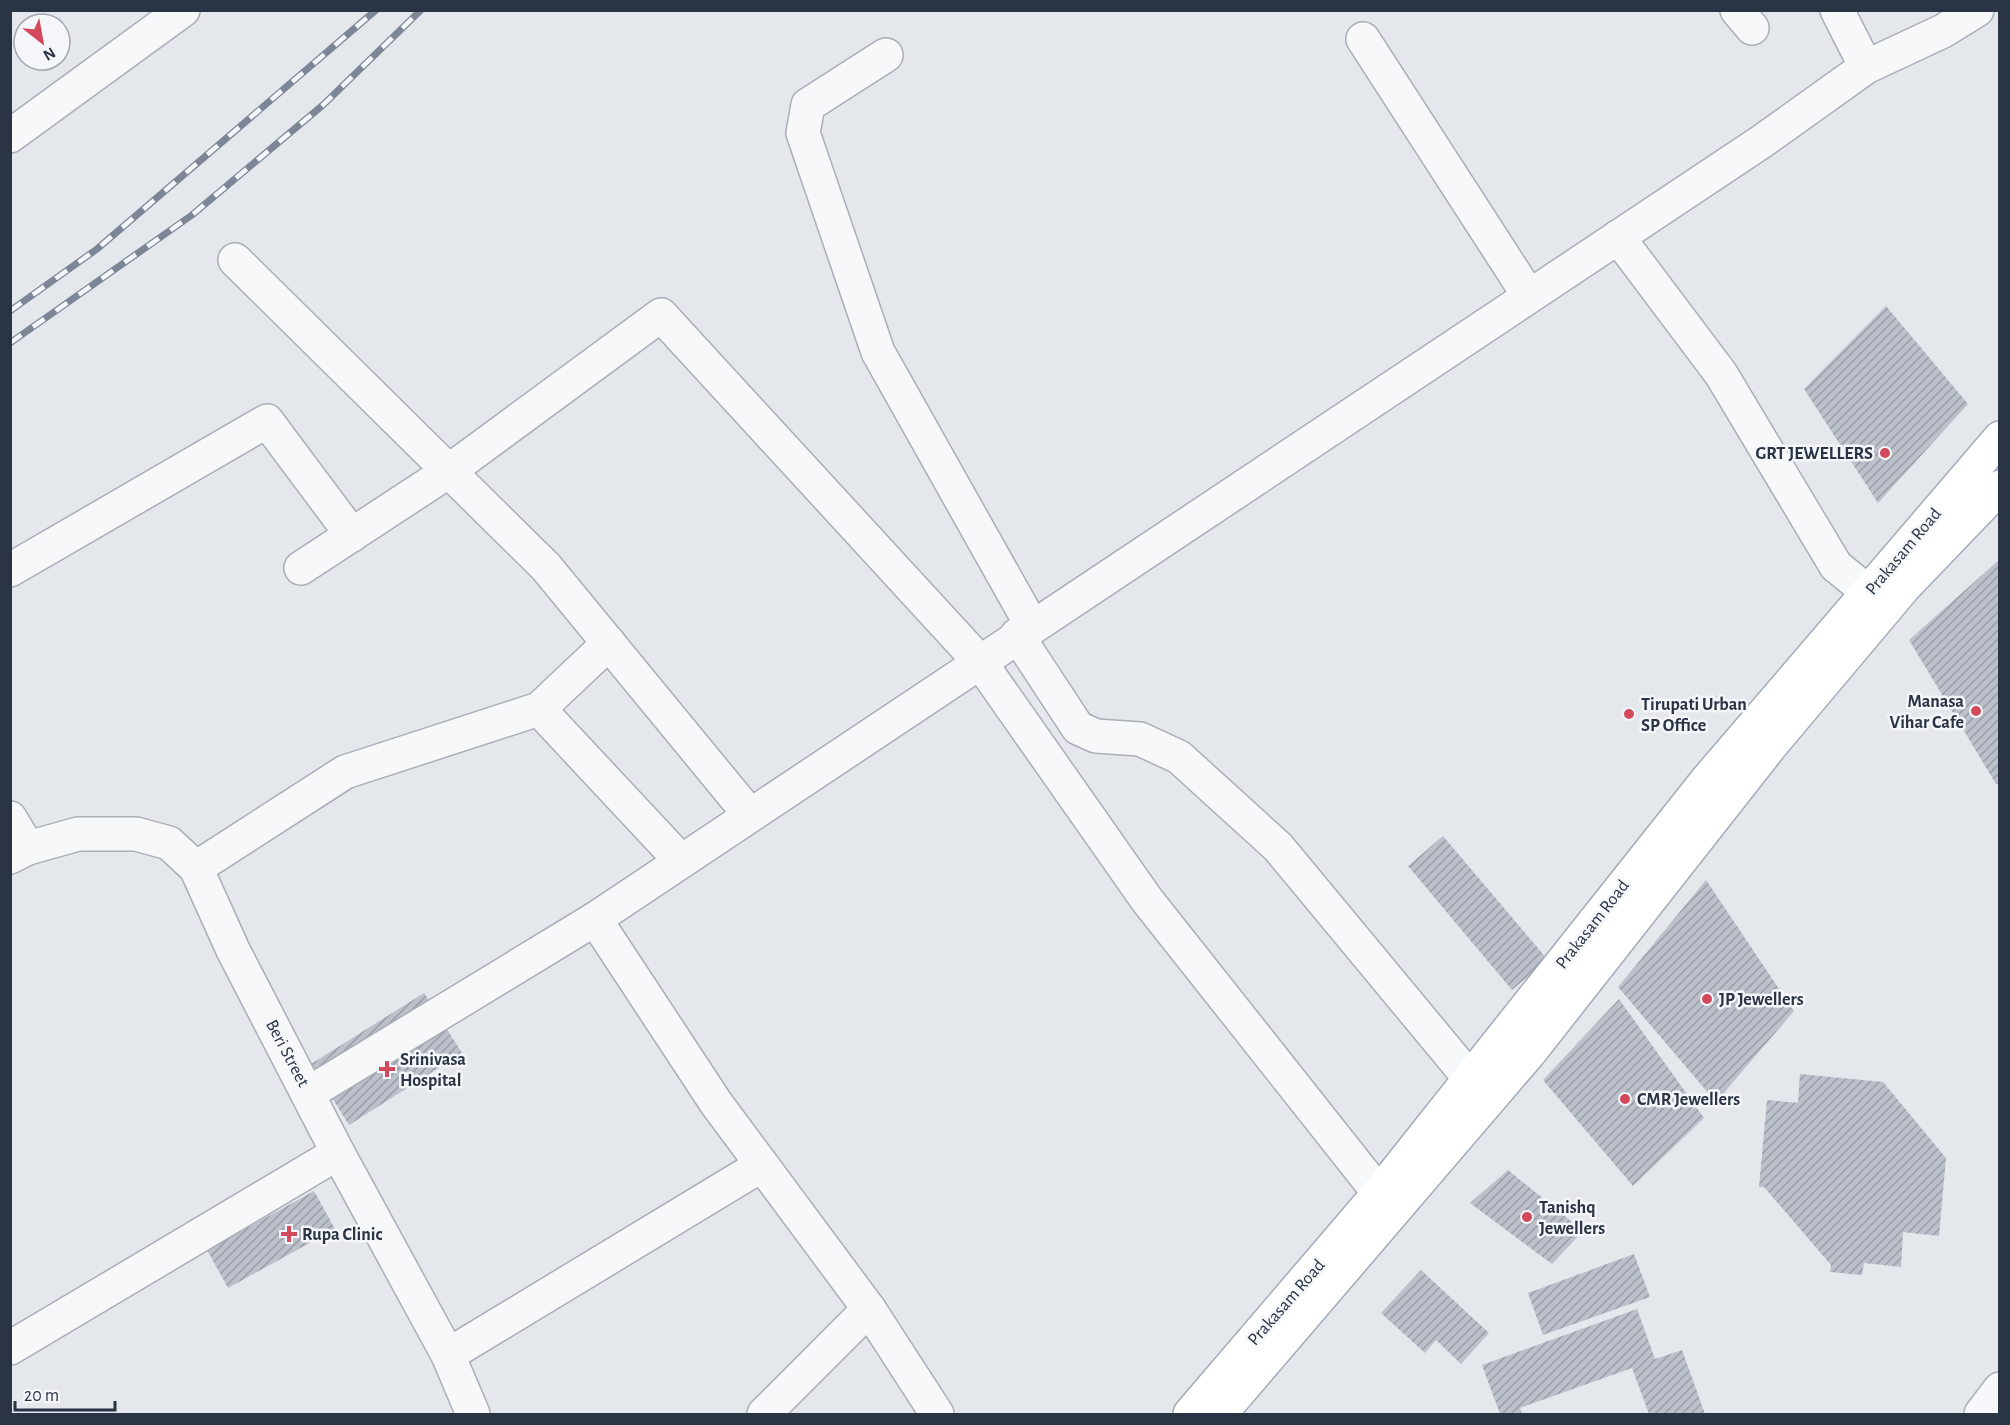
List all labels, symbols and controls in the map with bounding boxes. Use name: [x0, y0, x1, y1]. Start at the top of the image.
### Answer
north arrow: [12, 12, 72, 72]
text: N: [40, 44, 58, 64]
place label: GRT JEWELLERS: [1755, 445, 1873, 463]
marker: GRT JEWELLERS: [1878, 446, 1892, 460]
street label: Prakasam Road: [1862, 505, 1945, 598]
place label: Manasa Vihar Cafe: [1890, 693, 1964, 732]
place label: Tirupati Urban SP Office: [1641, 696, 1747, 735]
marker: Manasa Vihar Cafe: [1969, 704, 1983, 718]
marker: Tirupati Urban SP Office: [1622, 707, 1636, 721]
street label: Prakasam Road: [1553, 877, 1633, 972]
place label: JP Jewellers: [1719, 991, 1804, 1009]
marker: JP Jewellers: [1700, 992, 1714, 1006]
street label: Beri Street: [262, 1017, 312, 1090]
place label: Srinivasa Hospital: [400, 1051, 466, 1090]
marker: Srinivasa Hospital: [378, 1060, 396, 1078]
place label: CMR Jewellers: [1637, 1091, 1740, 1109]
marker: CMR Jewellers: [1618, 1092, 1632, 1106]
place label: Tanishq Jewellers: [1539, 1199, 1605, 1238]
marker: Tanishq Jewellers: [1520, 1210, 1534, 1224]
marker: Rupa Clinic: [280, 1225, 298, 1243]
place label: Rupa Clinic: [302, 1226, 382, 1244]
street label: Prakasam Road: [1245, 1256, 1329, 1349]
scale bar: [15, 1374, 116, 1412]
text: 20 m: [24, 1387, 59, 1405]

